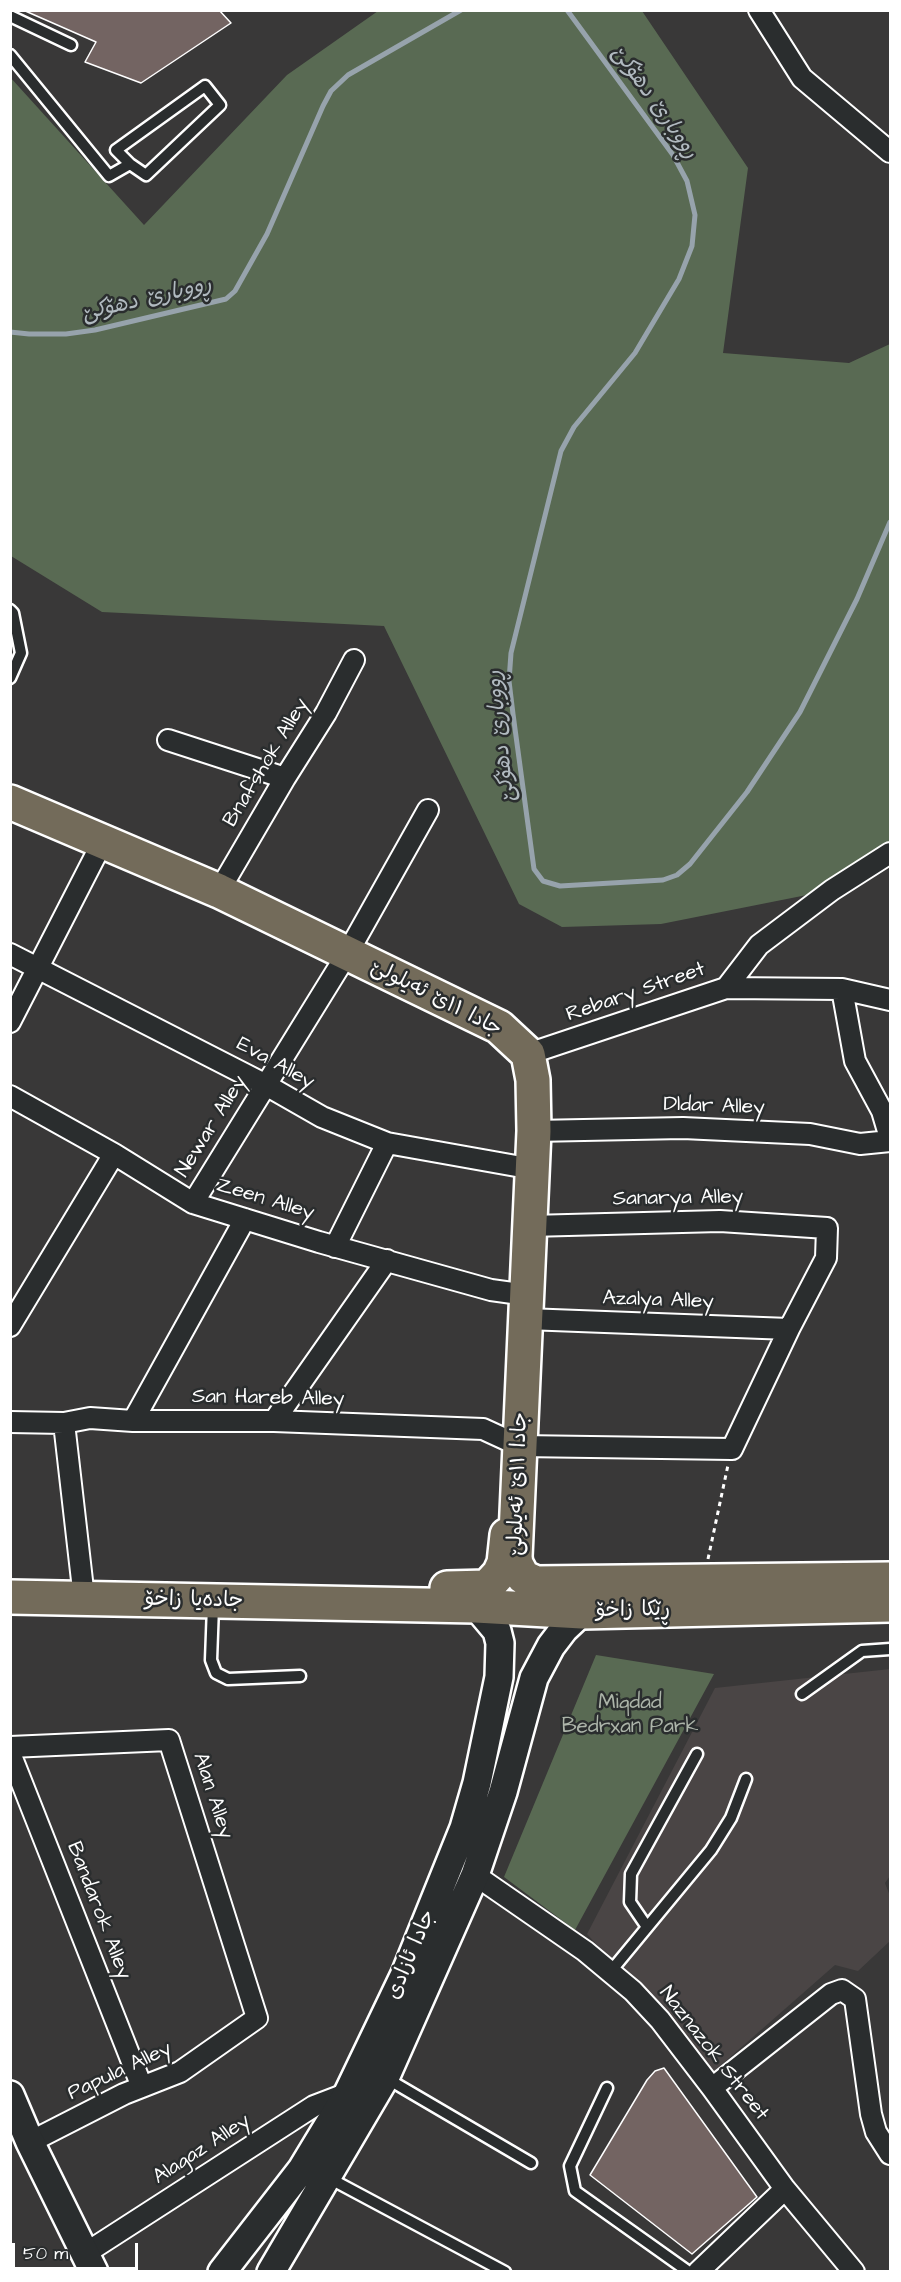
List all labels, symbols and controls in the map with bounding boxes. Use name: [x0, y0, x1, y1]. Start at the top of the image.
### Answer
water label: ڕووبارێ دهۆكێ: [605, 41, 703, 165]
water label: ڕووبارێ دهۆكێ: [80, 272, 214, 328]
water label: ڕووبارێ دهۆكێ: [482, 669, 522, 803]
street label: Bnafshok Alley: [219, 694, 315, 832]
street label: جادا ١١ێ ئه‌یلولێ: [366, 955, 506, 1043]
street label: Rebary Street: [563, 957, 709, 1029]
street label: Eva Alley: [232, 1032, 318, 1096]
street label: Newar Alley: [171, 1072, 253, 1182]
street label: Dldar Alley: [663, 1093, 765, 1121]
street label: Zeen Alley: [213, 1173, 317, 1227]
street label: Sanarya Alley: [613, 1185, 743, 1213]
street label: Azalya Alley: [602, 1286, 714, 1316]
street label: San Hareb Alley: [192, 1385, 344, 1413]
street label: جادا ١١ێ ئه‌یلولێ: [504, 1412, 534, 1556]
street label: جادەیا زاخۆ: [145, 1588, 243, 1614]
street label: ڕێکا زاخۆ: [596, 1598, 670, 1624]
park label: Miqdad Bedrxan Park: [562, 1691, 698, 1741]
street label: Alan Alley: [186, 1750, 238, 1842]
street label: Bandarok Alley: [60, 1839, 136, 1983]
street label: جادا ئازادی: [382, 1906, 442, 2004]
street label: Naznazok Street: [653, 1982, 773, 2126]
street label: Papula Alley: [64, 2037, 176, 2107]
street label: Alagaz Alley: [149, 2109, 255, 2191]
scale bar: [15, 2231, 141, 2269]
text: 50 m: [23, 2241, 68, 2266]

